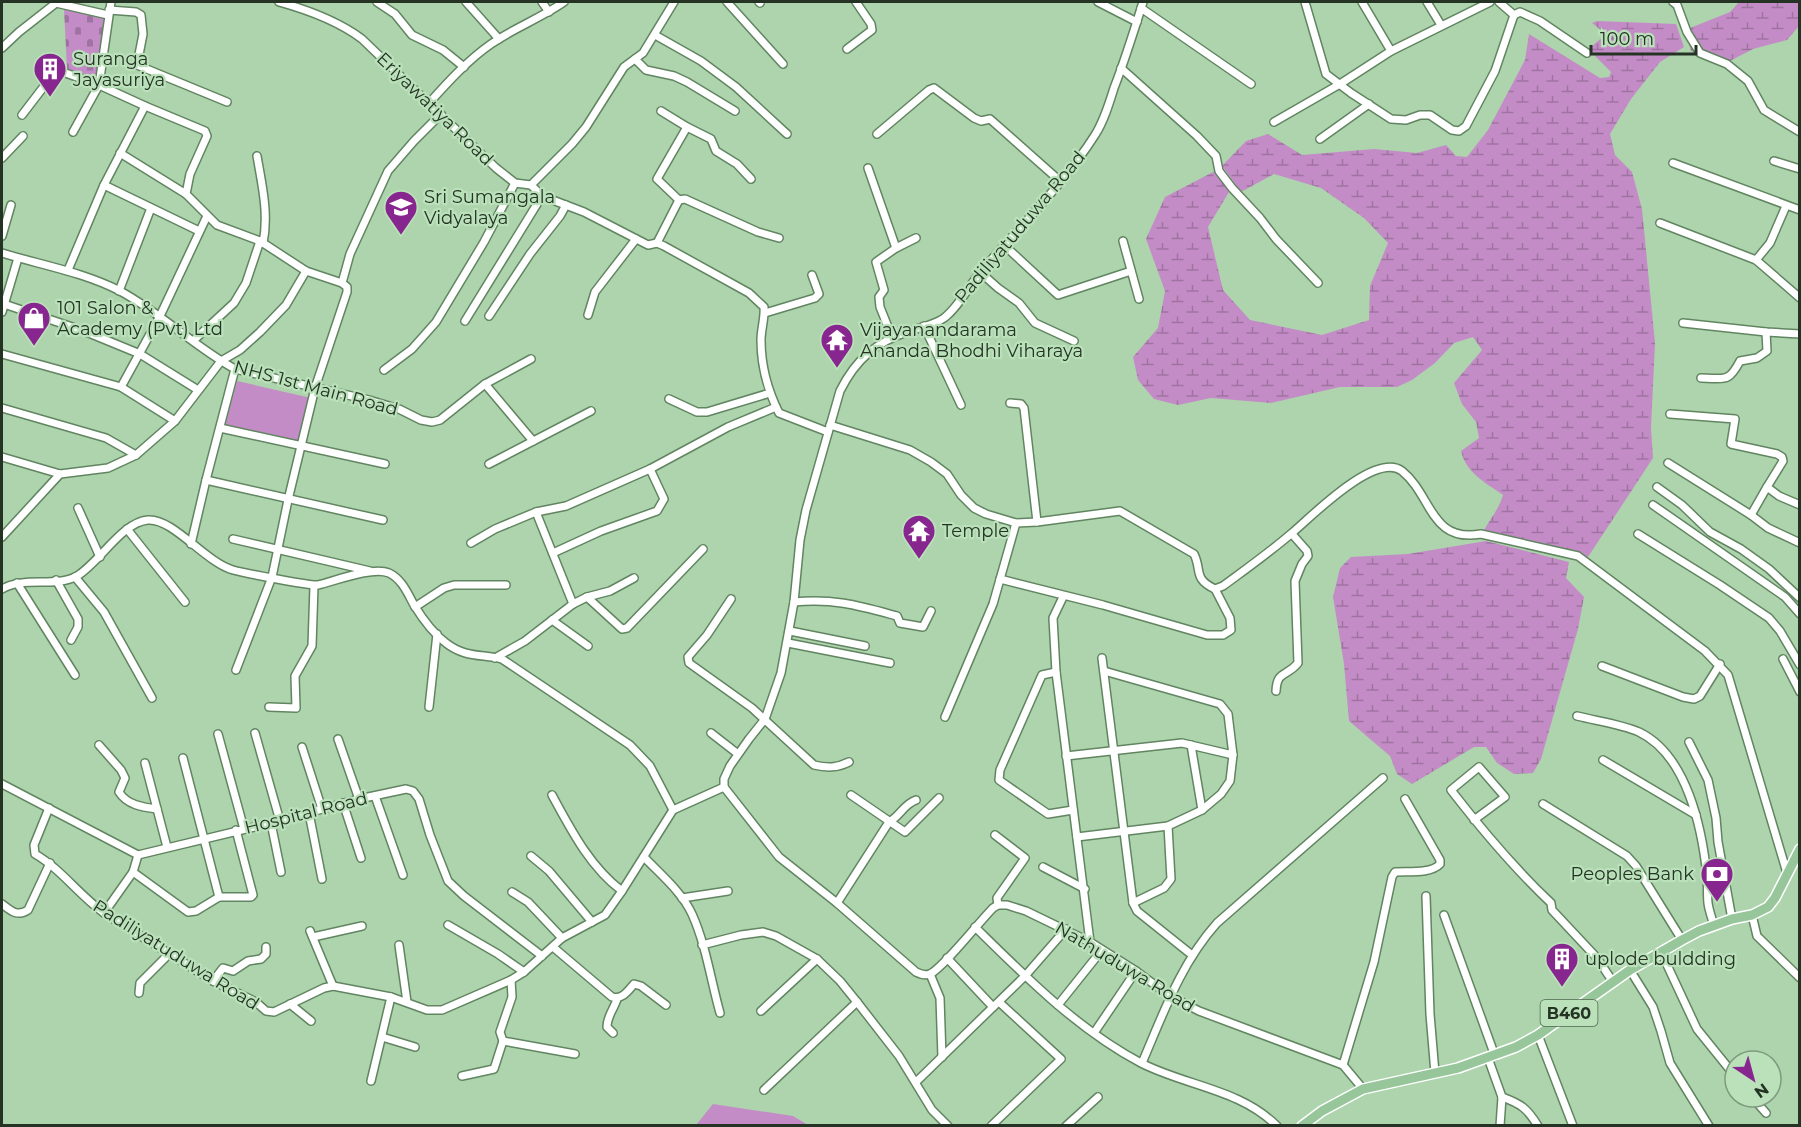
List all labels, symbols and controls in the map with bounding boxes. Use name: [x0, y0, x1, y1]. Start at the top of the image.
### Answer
scale bar: [1591, 18, 1696, 56]
text: 100 m: [1600, 28, 1654, 50]
place label: Suranga Jayasuriya: [72, 48, 165, 91]
street label: Eriyawatiya Road: [372, 48, 498, 170]
building icon: Suranga Jayasuriya: [32, 51, 68, 98]
street label: Padiliyatuduwa Road: [950, 147, 1090, 307]
place label: Sri Sumangala Vidyalaya: [424, 186, 555, 229]
school or university icon: Sri Sumangala Vidyalaya: [383, 189, 419, 236]
place label: 101 Salon & Academy (Pvt) Ltd: [57, 297, 223, 340]
shop icon: 101 Salon & Academy (Pvt) Ltd: [16, 300, 52, 347]
place label: Vijayanandarama Ananda Bhodhi Viharaya: [860, 319, 1083, 362]
temple icon: Vijayanandarama Ananda Bhodhi Viharaya: [819, 322, 855, 369]
street label: NHS 1st Main Road: [232, 356, 400, 420]
temple icon: Temple: [901, 513, 937, 560]
place label: Temple: [942, 520, 1009, 542]
street label: Hospital Road: [242, 787, 370, 839]
bank icon: Peoples Bank: [1699, 856, 1735, 903]
place label: Peoples Bank: [1571, 863, 1694, 885]
street label: Padiliyatuduwa Road: [89, 895, 263, 1015]
street label: Nathuduwa Road: [1051, 917, 1199, 1017]
building icon: uplode buldding: [1544, 941, 1580, 988]
place label: uplode buldding: [1585, 948, 1736, 970]
road number: B460: [1540, 1000, 1598, 1026]
north arrow: [1723, 1049, 1783, 1109]
text: N: [1751, 1079, 1772, 1102]

